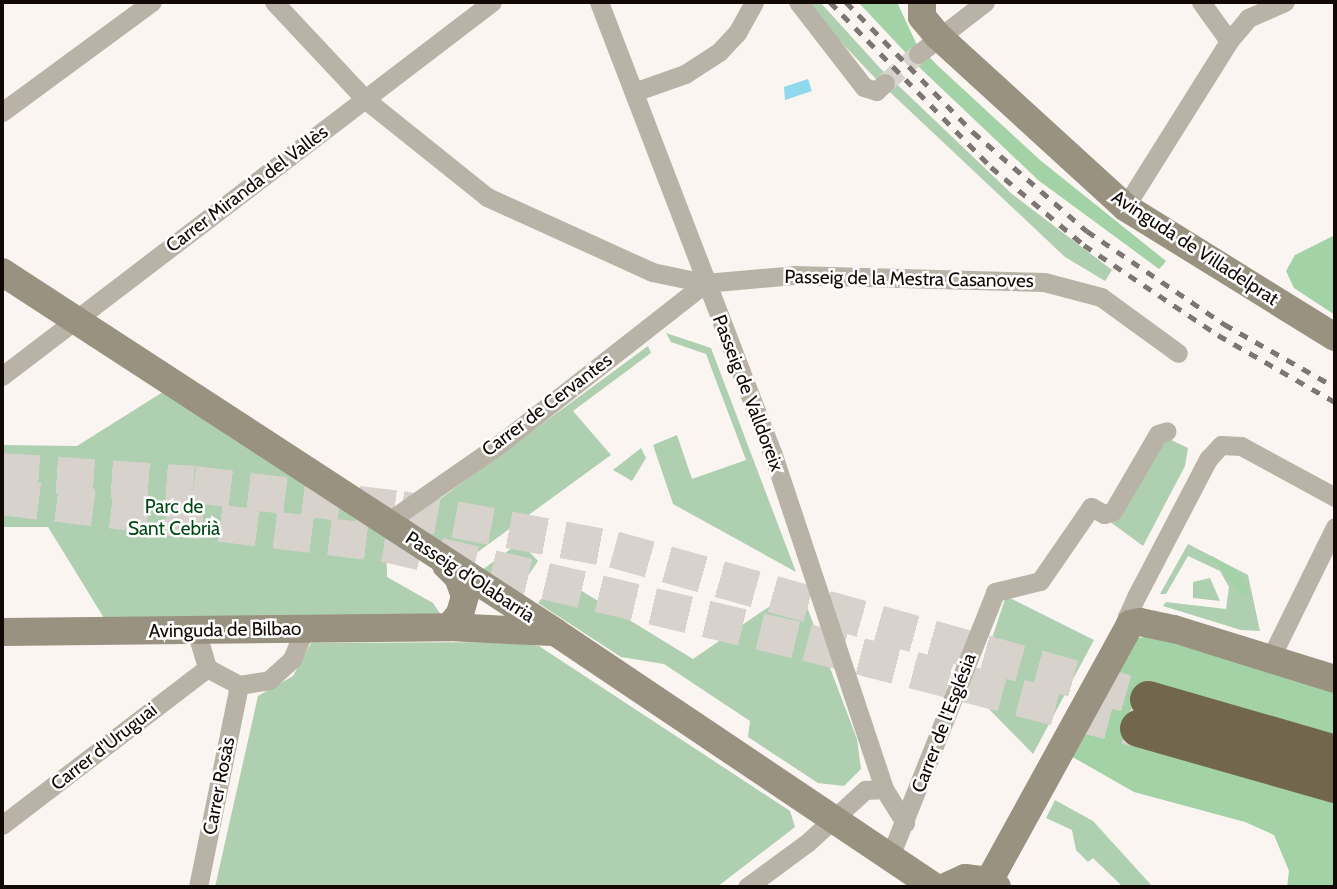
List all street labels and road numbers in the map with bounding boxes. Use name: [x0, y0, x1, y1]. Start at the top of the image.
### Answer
street label: Carrer Miranda del Vallès: [162, 121, 332, 257]
street label: Avinguda de Villadelprat: [1107, 186, 1283, 310]
street label: Passeig de la Mestra Casanoves: [784, 265, 1034, 293]
street label: Passeig de Valldoreix: [708, 312, 788, 474]
street label: Carrer de Cervantes: [477, 349, 617, 461]
street label: Passeig d'Olabarria: [401, 527, 539, 627]
street label: Avinguda de Bilbao: [148, 617, 302, 643]
street label: Carrer de l'Església: [907, 650, 981, 796]
street label: Carrer d'Uruguai: [46, 698, 162, 796]
street label: Carrer Rosàs: [198, 735, 240, 837]

